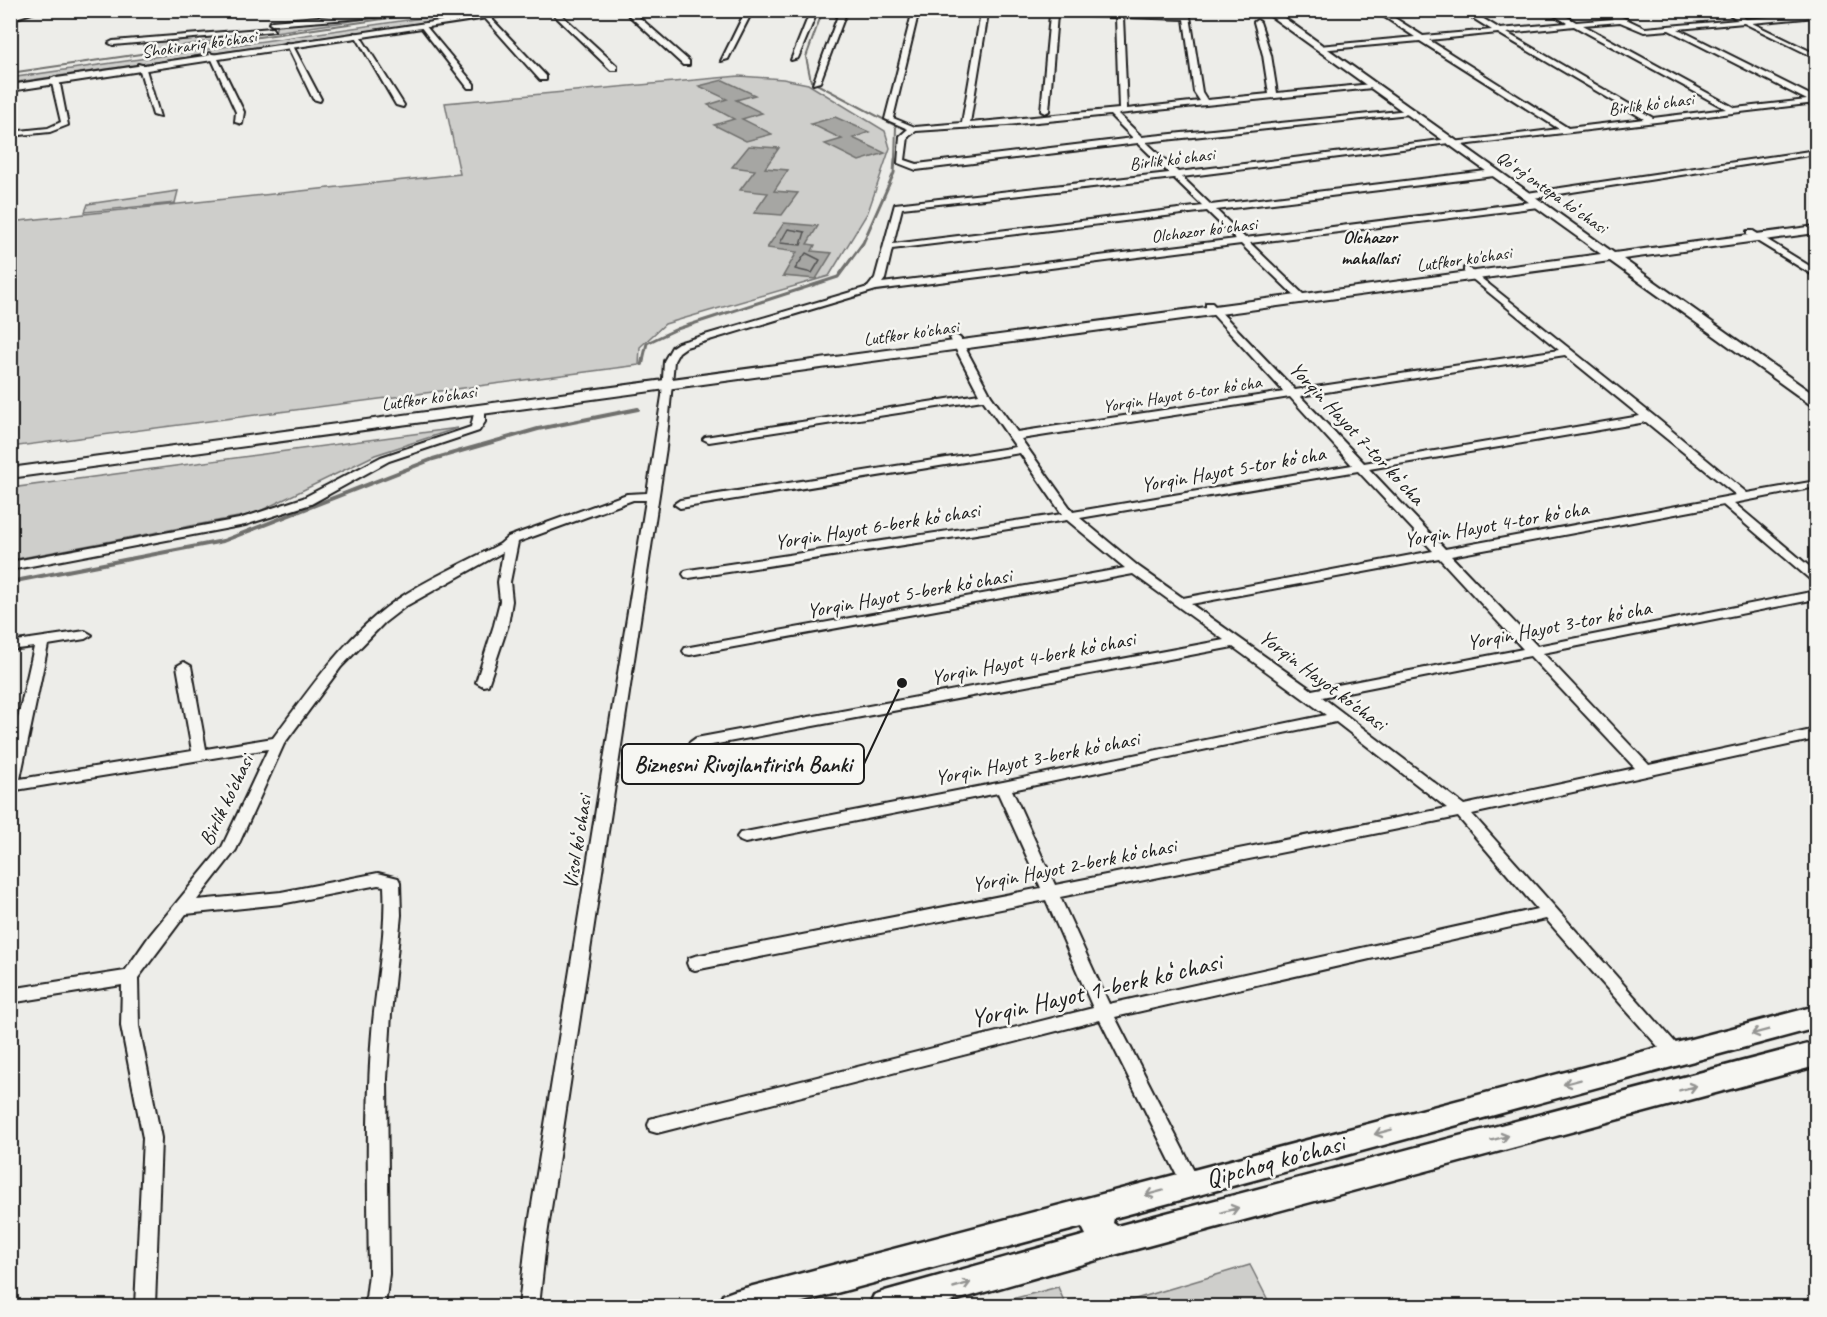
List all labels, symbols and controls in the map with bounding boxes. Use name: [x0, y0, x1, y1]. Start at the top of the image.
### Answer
street label: Shokirariq ko'chasi: [140, 25, 260, 63]
street label: Birlik koʻchasi: [1607, 88, 1697, 120]
street label: Birlik koʻchasi: [1128, 143, 1218, 175]
street label: Qoʻrgʻontepa koʻchasi: [1492, 146, 1614, 240]
street label: Olchazor koʻchasi: [1150, 212, 1261, 247]
district label: Olchazor mahallasi: [1341, 226, 1401, 269]
street label: Lutfkor ko'chasi: [1415, 241, 1515, 277]
street label: Lutfkor ko'chasi: [862, 315, 962, 351]
street label: Yorqin Hayot 7-tor koʻcha: [1284, 356, 1431, 512]
street label: Yorqin Hayot 6-tor koʻcha: [1101, 370, 1264, 417]
street label: Lutfkor ko'chasi: [380, 380, 480, 416]
street label: Yorqin Hayot 5-tor koʻcha: [1139, 440, 1329, 498]
street label: Yorqin Hayot 4-tor koʻcha: [1402, 495, 1592, 553]
street label: Yorqin Hayot 6-berk koʻchasi: [773, 496, 984, 555]
street label: Yorqin Hayot 5-berk koʻchasi: [805, 562, 1016, 624]
street label: Yorqin Hayot 3-tor koʻcha: [1465, 594, 1655, 656]
street label: Yorqin Hayot ko'chasi: [1254, 624, 1394, 738]
street label: Yorqin Hayot 4-berk koʻchasi: [929, 625, 1140, 691]
street label: Yorqin Hayot 3-berk koʻchasi: [933, 725, 1144, 791]
callout: Biznesni Rivojlantirish Banki: [622, 744, 864, 784]
street label: Birlik ko'chasi: [193, 748, 260, 850]
text: Biznesni Rivojlantirish Banki: [634, 751, 855, 779]
street label: Visol koʻchasi: [557, 790, 598, 891]
street label: Yorqin Hayot 2-berk koʻchasi: [970, 832, 1181, 898]
street label: Yorqin Hayot 1-berk koʻchasi: [967, 944, 1228, 1035]
one-way arrow: [1751, 1026, 1770, 1038]
one-way arrow: [1562, 1077, 1581, 1088]
one-way arrow: [1678, 1082, 1697, 1093]
street label: Qipchoq ko'chasi: [1202, 1126, 1351, 1195]
one-way arrow: [1374, 1127, 1393, 1138]
one-way arrow: [1490, 1132, 1509, 1143]
one-way arrow: [1145, 1188, 1164, 1199]
one-way arrow: [1220, 1203, 1239, 1215]
one-way arrow: [952, 1278, 971, 1290]

